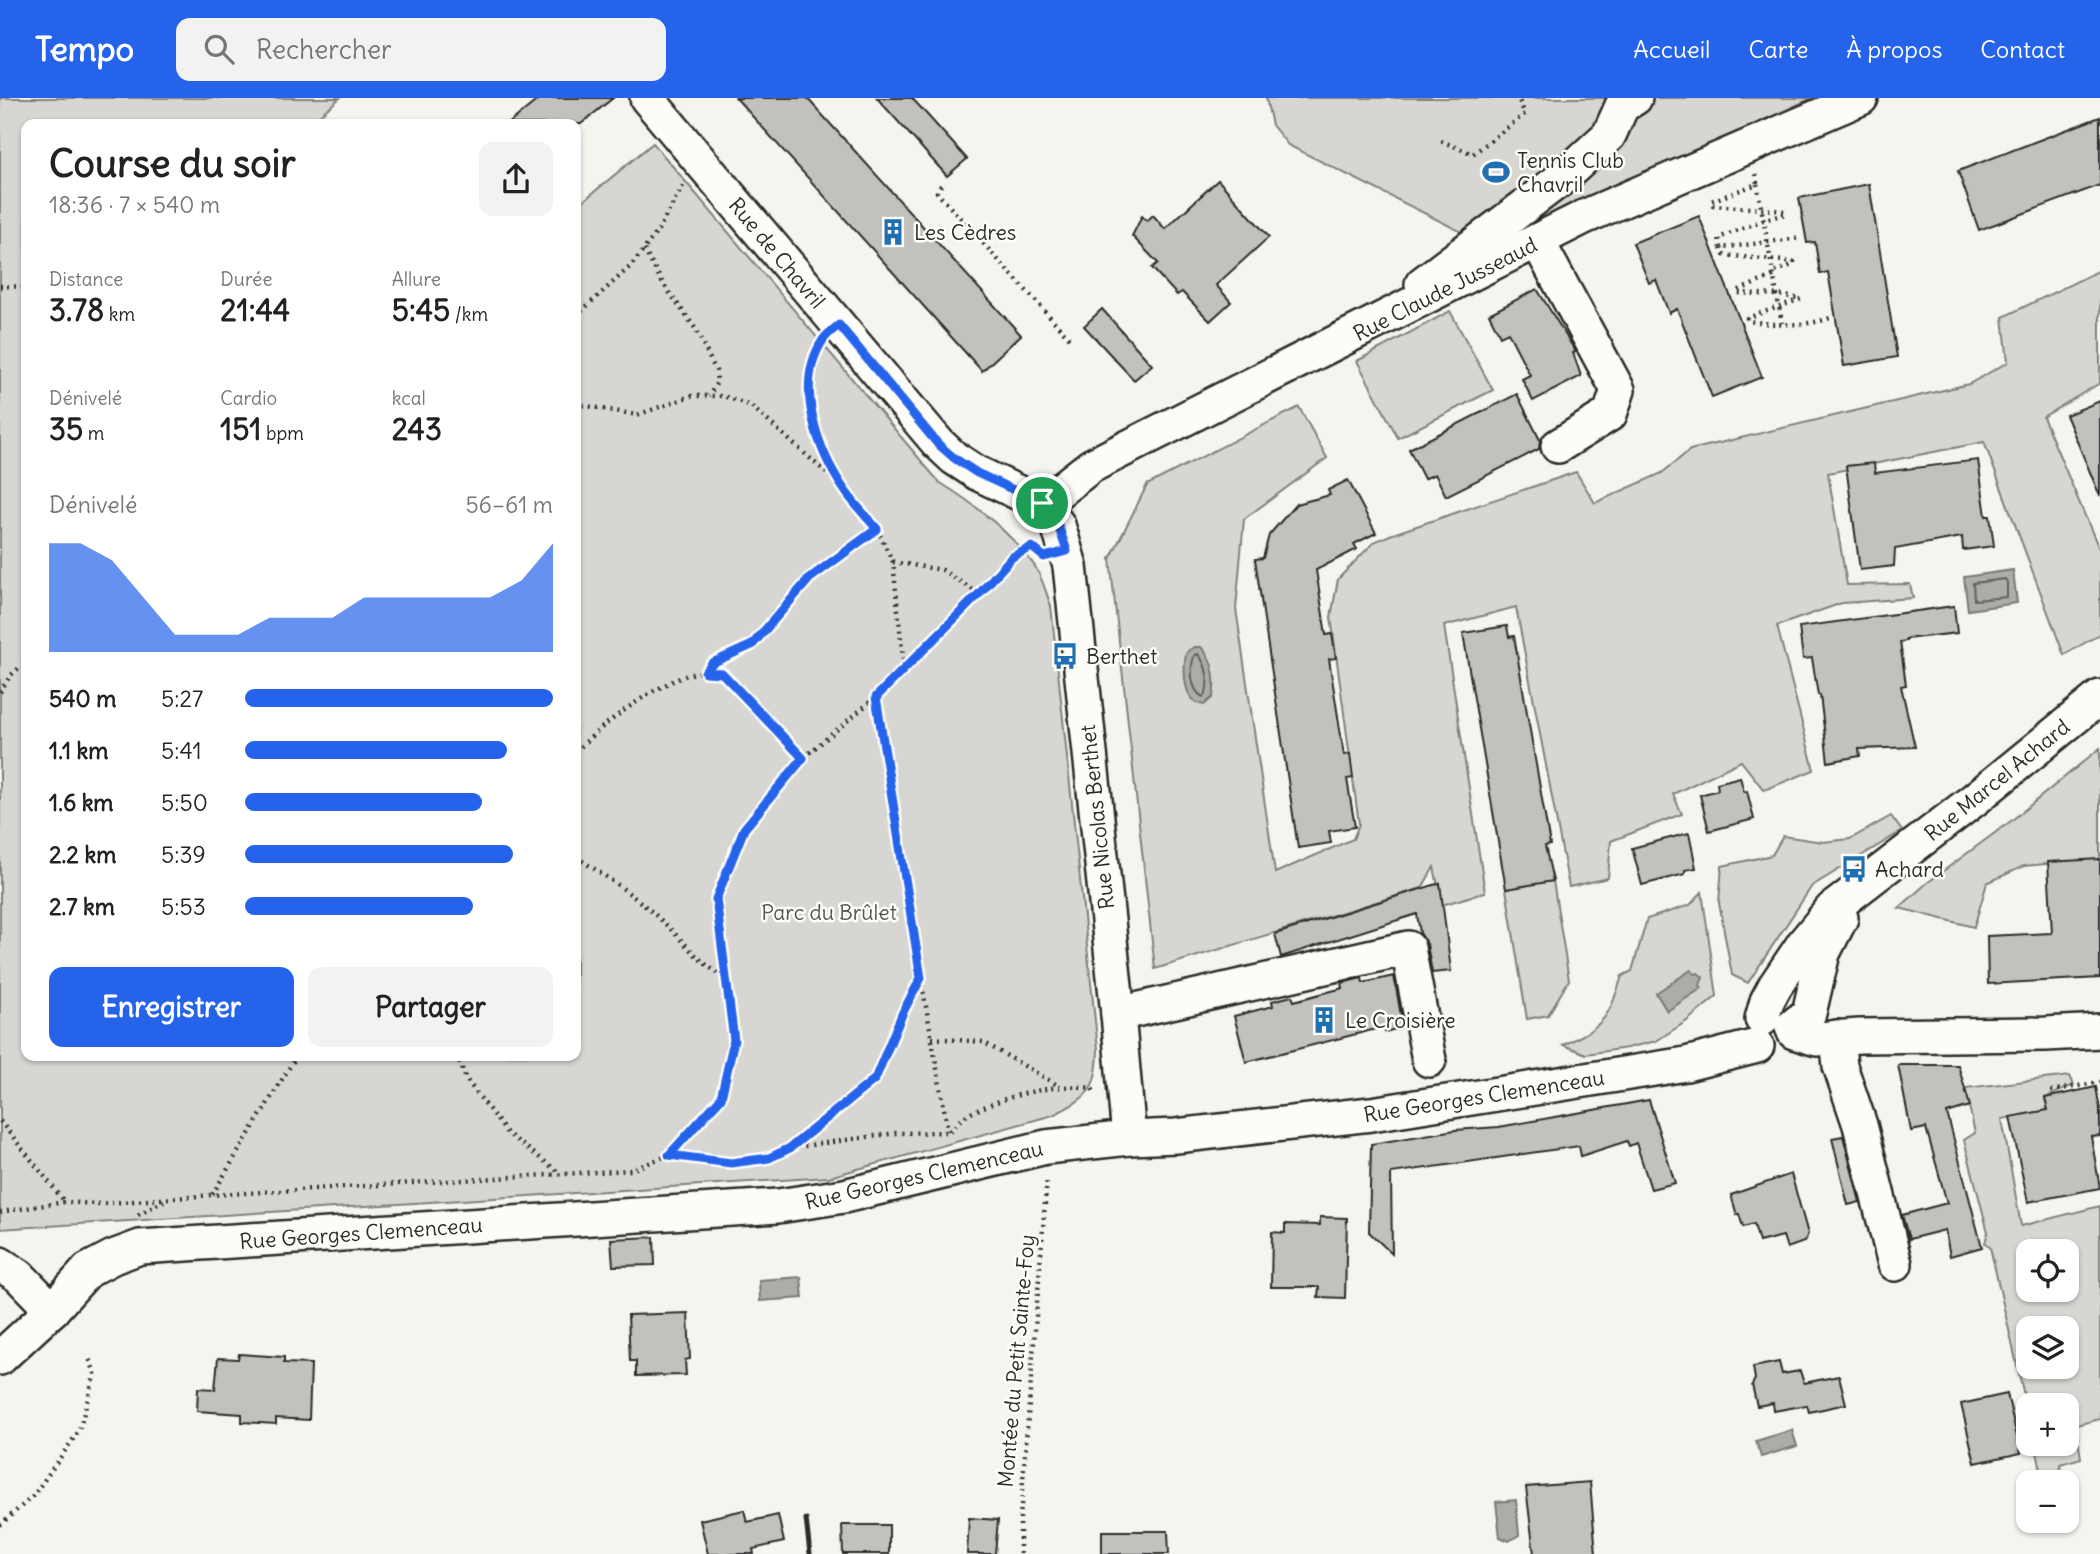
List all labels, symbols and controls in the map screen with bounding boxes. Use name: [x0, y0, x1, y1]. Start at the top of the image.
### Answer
search box: [176, 18, 666, 81]
text: Tempo: [35, 28, 134, 70]
icon: search: [200, 30, 238, 68]
text: Rechercher: [256, 33, 392, 66]
text: Accueil: [1633, 34, 1710, 64]
text: Carte: [1748, 34, 1808, 64]
text: À propos: [1846, 34, 1942, 64]
text: Contact: [1980, 34, 2065, 64]
text: Course du soir: [49, 140, 296, 187]
button: share: [479, 142, 553, 216]
place label: Tennis Club Chavril: [1517, 147, 1624, 198]
sports icon: Tennis Club Chavril: [1481, 157, 1511, 187]
text: 18:36 · 7 × 540 m: [49, 190, 220, 219]
street label: Rue de Chavril: [723, 192, 831, 314]
building icon: Les Cèdres: [878, 217, 908, 247]
place label: Les Cèdres: [914, 219, 1016, 246]
street label: Rue Claude Jusseaud: [1349, 231, 1541, 347]
text: Distance: [49, 267, 123, 291]
text: Durée: [220, 267, 273, 291]
text: Allure: [392, 267, 441, 291]
text: 3.78: [49, 291, 104, 329]
text: 21:44: [220, 291, 290, 329]
text: 5:45: [392, 291, 450, 329]
text: km: [104, 302, 135, 326]
text: /km: [450, 302, 488, 326]
text: Dénivelé: [49, 386, 122, 410]
text: Cardio: [220, 386, 277, 410]
text: kcal: [392, 386, 426, 410]
text: 35: [49, 410, 83, 448]
text: 151: [220, 410, 261, 448]
text: 243: [392, 410, 442, 448]
text: m: [83, 421, 104, 445]
text: bpm: [261, 421, 304, 445]
pin: [1012, 473, 1072, 533]
icon: arrive: [1023, 484, 1061, 522]
text: Dénivelé: [49, 490, 137, 519]
text: 56–61 m: [465, 490, 553, 519]
bus stop icon: Berthet: [1050, 641, 1080, 671]
place label: Berthet: [1086, 643, 1157, 670]
text: 540 m: [49, 684, 116, 713]
text: 5:27: [161, 684, 203, 713]
street label: Rue Marcel Achard: [1919, 713, 2075, 847]
street label: Rue Nicolas Berthet: [1074, 723, 1120, 911]
text: 1.1 km: [49, 736, 108, 765]
text: 5:41: [161, 736, 202, 765]
text: 1.6 km: [49, 788, 114, 817]
text: 5:50: [161, 788, 208, 817]
text: 2.2 km: [49, 840, 116, 869]
text: 5:39: [161, 840, 206, 869]
bus stop icon: Achard: [1839, 854, 1869, 884]
place label: Achard: [1875, 856, 1944, 883]
text: 2.7 km: [49, 892, 115, 921]
text: 5:53: [161, 892, 206, 921]
park label: Parc du Brûlet: [761, 899, 897, 926]
button: Enregistrer: [49, 967, 294, 1047]
button: Partager: [308, 967, 553, 1047]
building icon: Le Croisière: [1309, 1005, 1339, 1035]
place label: Le Croisière: [1345, 1007, 1456, 1034]
street label: Rue Georges Clemenceau: [1362, 1064, 1606, 1128]
street label: Rue Georges Clemenceau: [802, 1134, 1046, 1216]
street label: Rue Georges Clemenceau: [239, 1211, 483, 1255]
street label: Montée du Petit Sainte-Foy: [991, 1233, 1041, 1489]
map controls: [2016, 1239, 2079, 1533]
button: locate: [2016, 1239, 2079, 1302]
button: layers: [2016, 1316, 2079, 1379]
button: +: [2016, 1393, 2079, 1456]
button: −: [2016, 1470, 2079, 1533]

